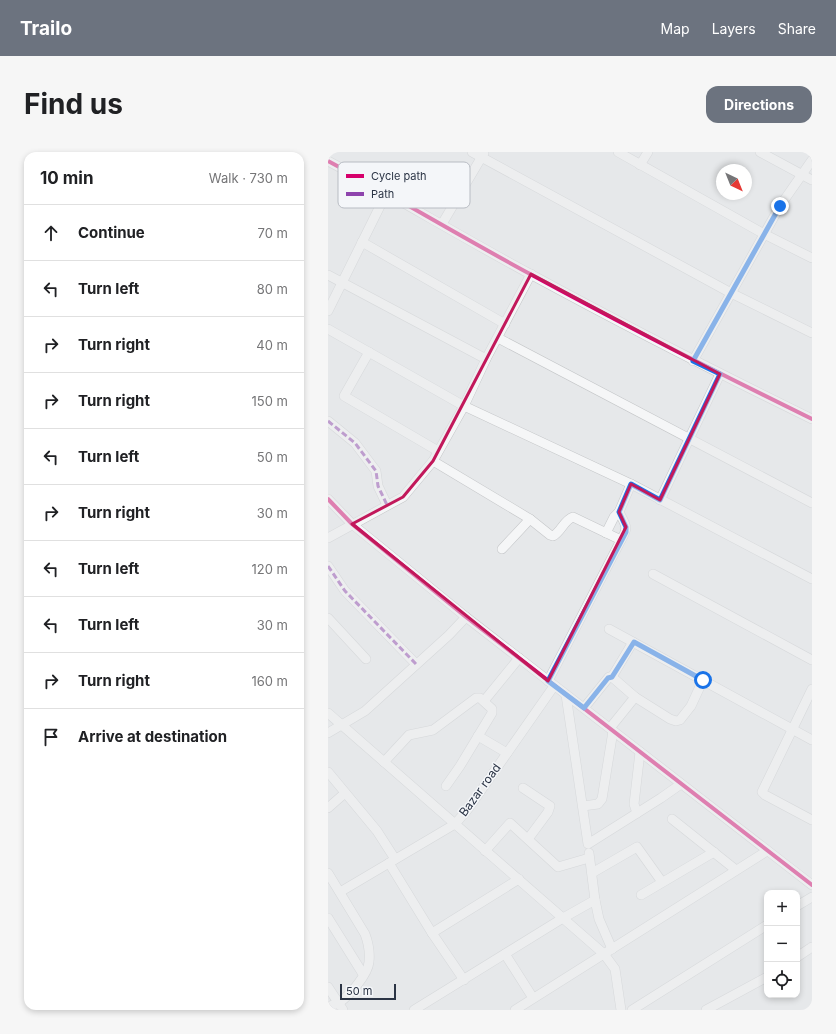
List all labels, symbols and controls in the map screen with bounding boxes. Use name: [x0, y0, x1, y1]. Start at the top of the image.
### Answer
text: Trailo: [20, 17, 72, 40]
text: Map: [661, 20, 690, 37]
text: Layers: [712, 20, 756, 37]
text: Share: [778, 20, 816, 37]
button: Directions: [706, 86, 812, 123]
text: Find us: [24, 87, 123, 121]
legend: [338, 162, 470, 208]
north arrow: [716, 164, 752, 200]
text: 10 min: [40, 168, 94, 188]
text: Cycle path: [371, 169, 427, 183]
text: Walk · 730 m: [209, 170, 288, 186]
text: Path: [371, 187, 394, 201]
route end: [771, 197, 789, 215]
icon: ahead: [40, 222, 62, 244]
text: Continue: [78, 223, 145, 242]
text: 70 m: [258, 225, 288, 241]
icon: left: [40, 278, 62, 300]
text: Turn left: [78, 279, 139, 298]
text: 80 m: [257, 281, 288, 297]
icon: right: [40, 334, 62, 356]
text: Turn right: [78, 335, 150, 354]
text: 40 m: [256, 337, 288, 353]
icon: right: [40, 390, 62, 412]
text: Turn right: [78, 391, 150, 410]
text: 150 m: [252, 393, 288, 409]
icon: left: [40, 446, 62, 468]
text: Turn left: [78, 447, 139, 466]
text: 50 m: [257, 449, 288, 465]
icon: right: [40, 502, 62, 524]
text: Turn right: [78, 503, 150, 522]
text: 30 m: [257, 505, 288, 521]
icon: left: [40, 558, 62, 580]
text: Turn left: [78, 559, 139, 578]
text: 120 m: [252, 561, 288, 577]
icon: left: [40, 614, 62, 636]
text: Turn left: [78, 615, 139, 634]
text: 30 m: [257, 617, 288, 633]
icon: right: [40, 670, 62, 692]
text: Turn right: [78, 671, 150, 690]
route start: [694, 671, 712, 689]
text: 160 m: [251, 673, 288, 689]
icon: arrive: [40, 726, 62, 748]
text: Arrive at destination: [78, 727, 227, 746]
street label: Bazar road: [455, 760, 504, 819]
map controls: [764, 890, 800, 998]
button: +: [764, 890, 800, 926]
button: −: [764, 926, 800, 962]
button: locate: [764, 962, 800, 998]
scale bar: [340, 982, 396, 1001]
text: 50 m: [346, 984, 372, 998]

